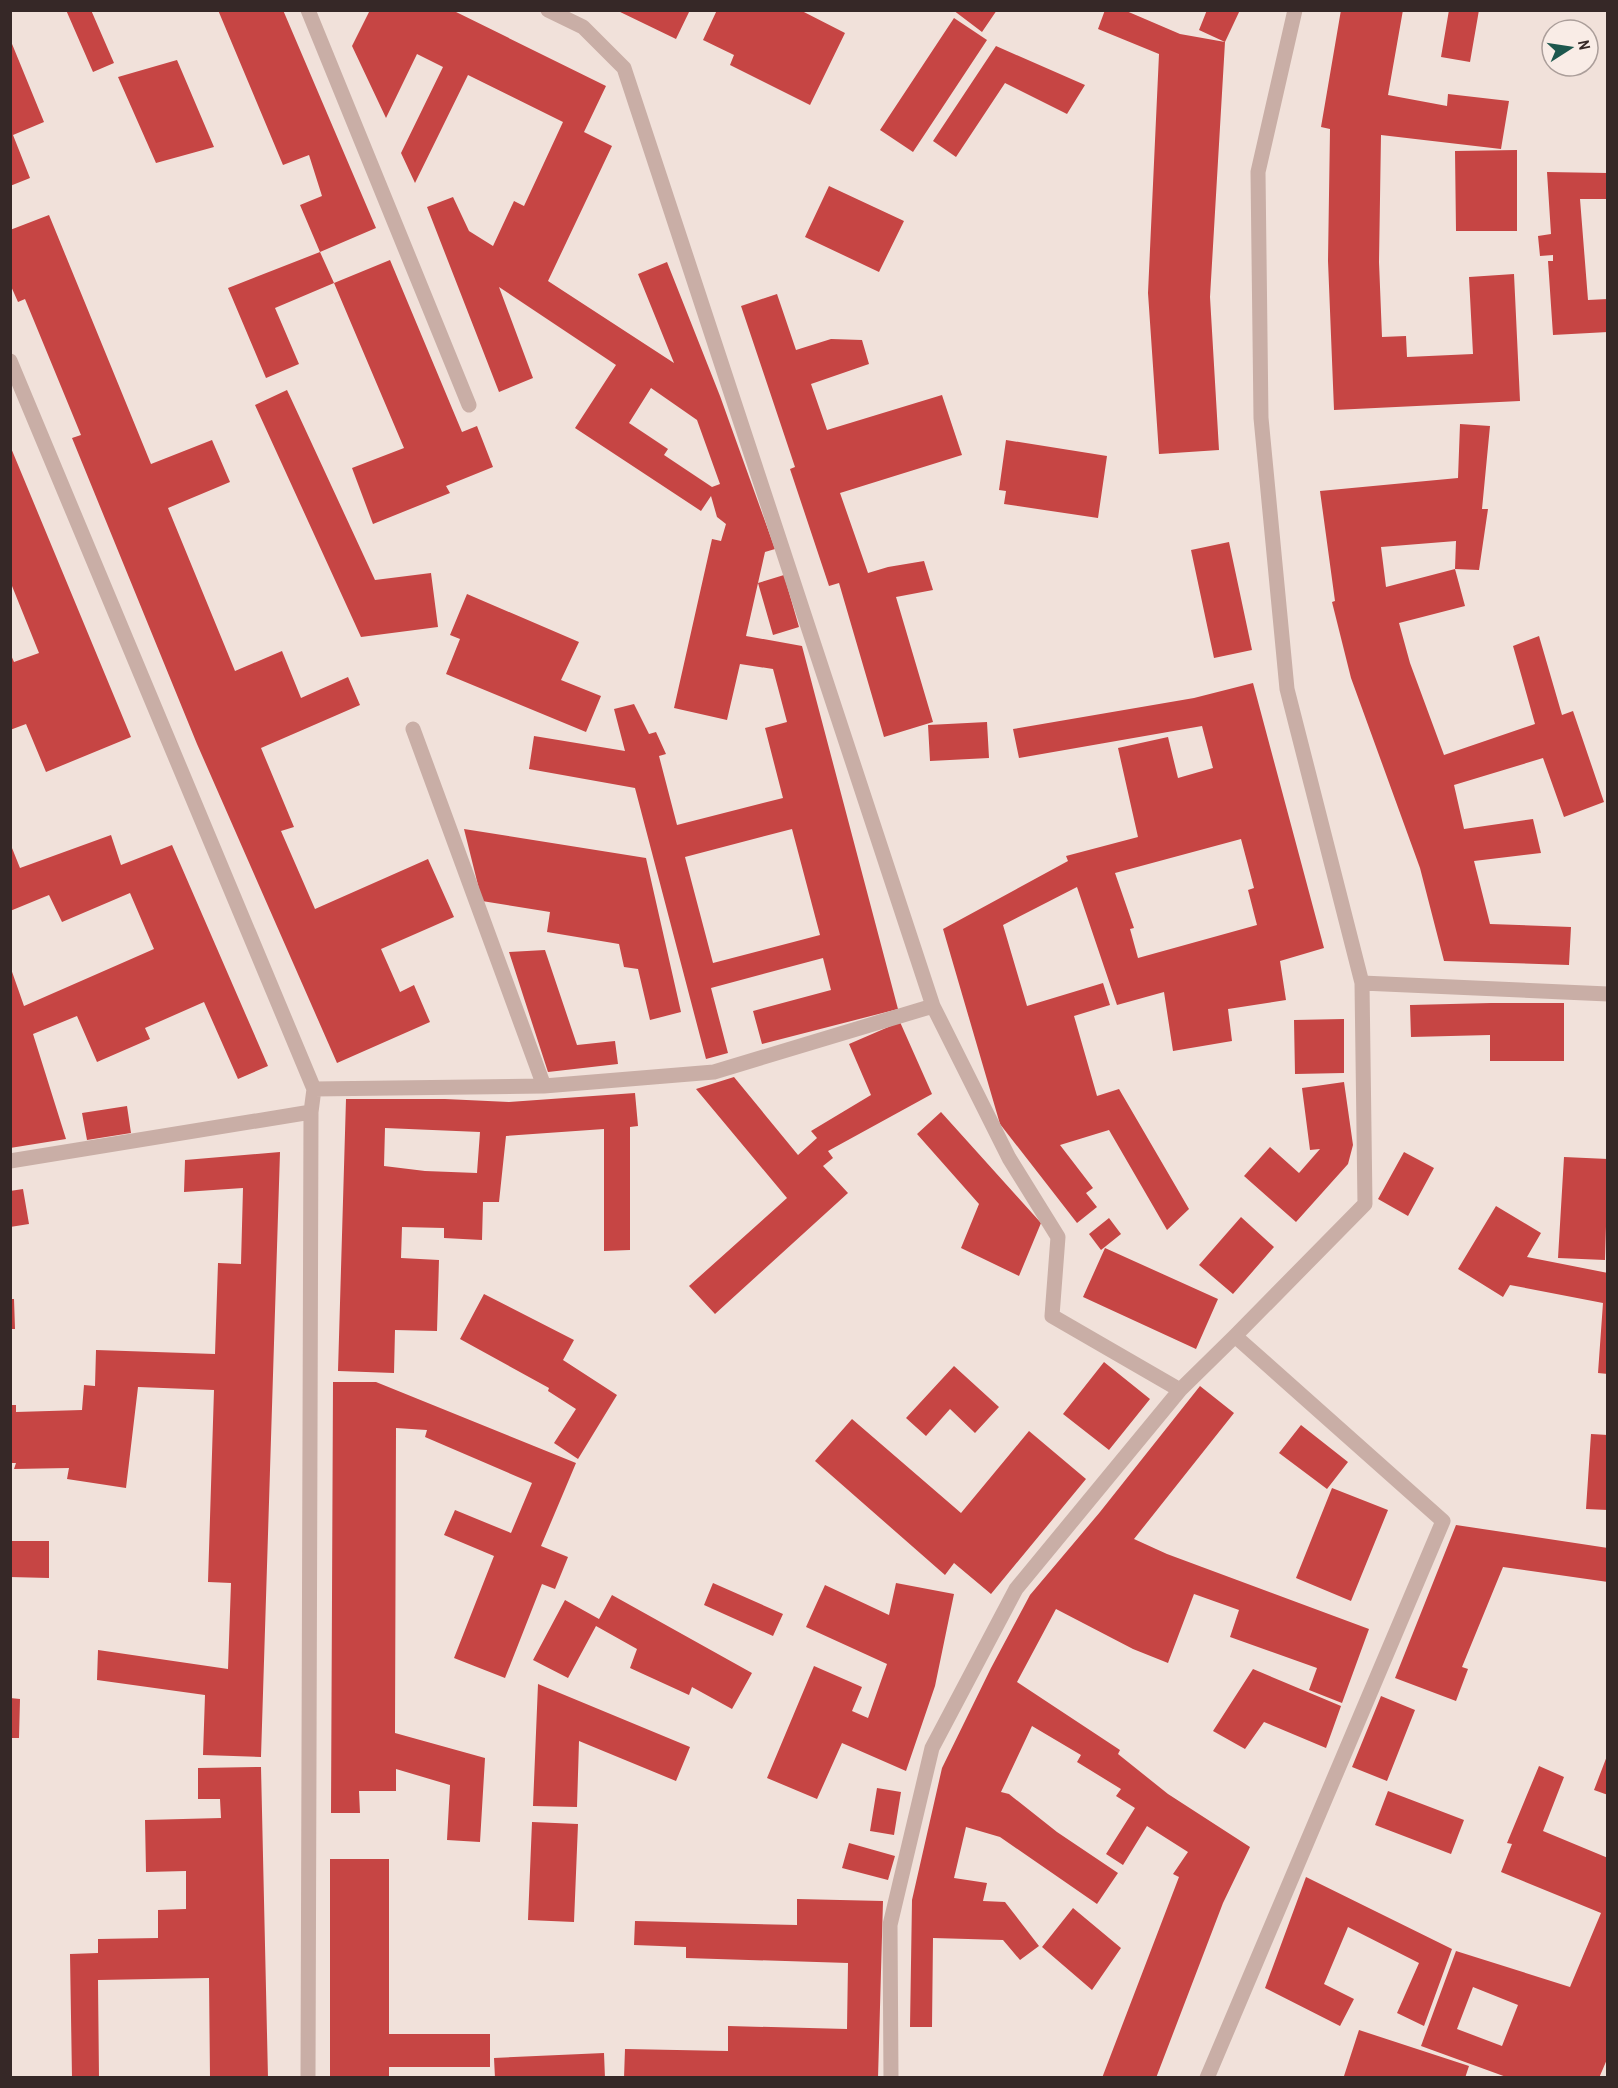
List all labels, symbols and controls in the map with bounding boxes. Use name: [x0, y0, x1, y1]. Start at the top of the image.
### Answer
north arrow: [1540, 18, 1600, 78]
text: N: [1573, 38, 1596, 52]

